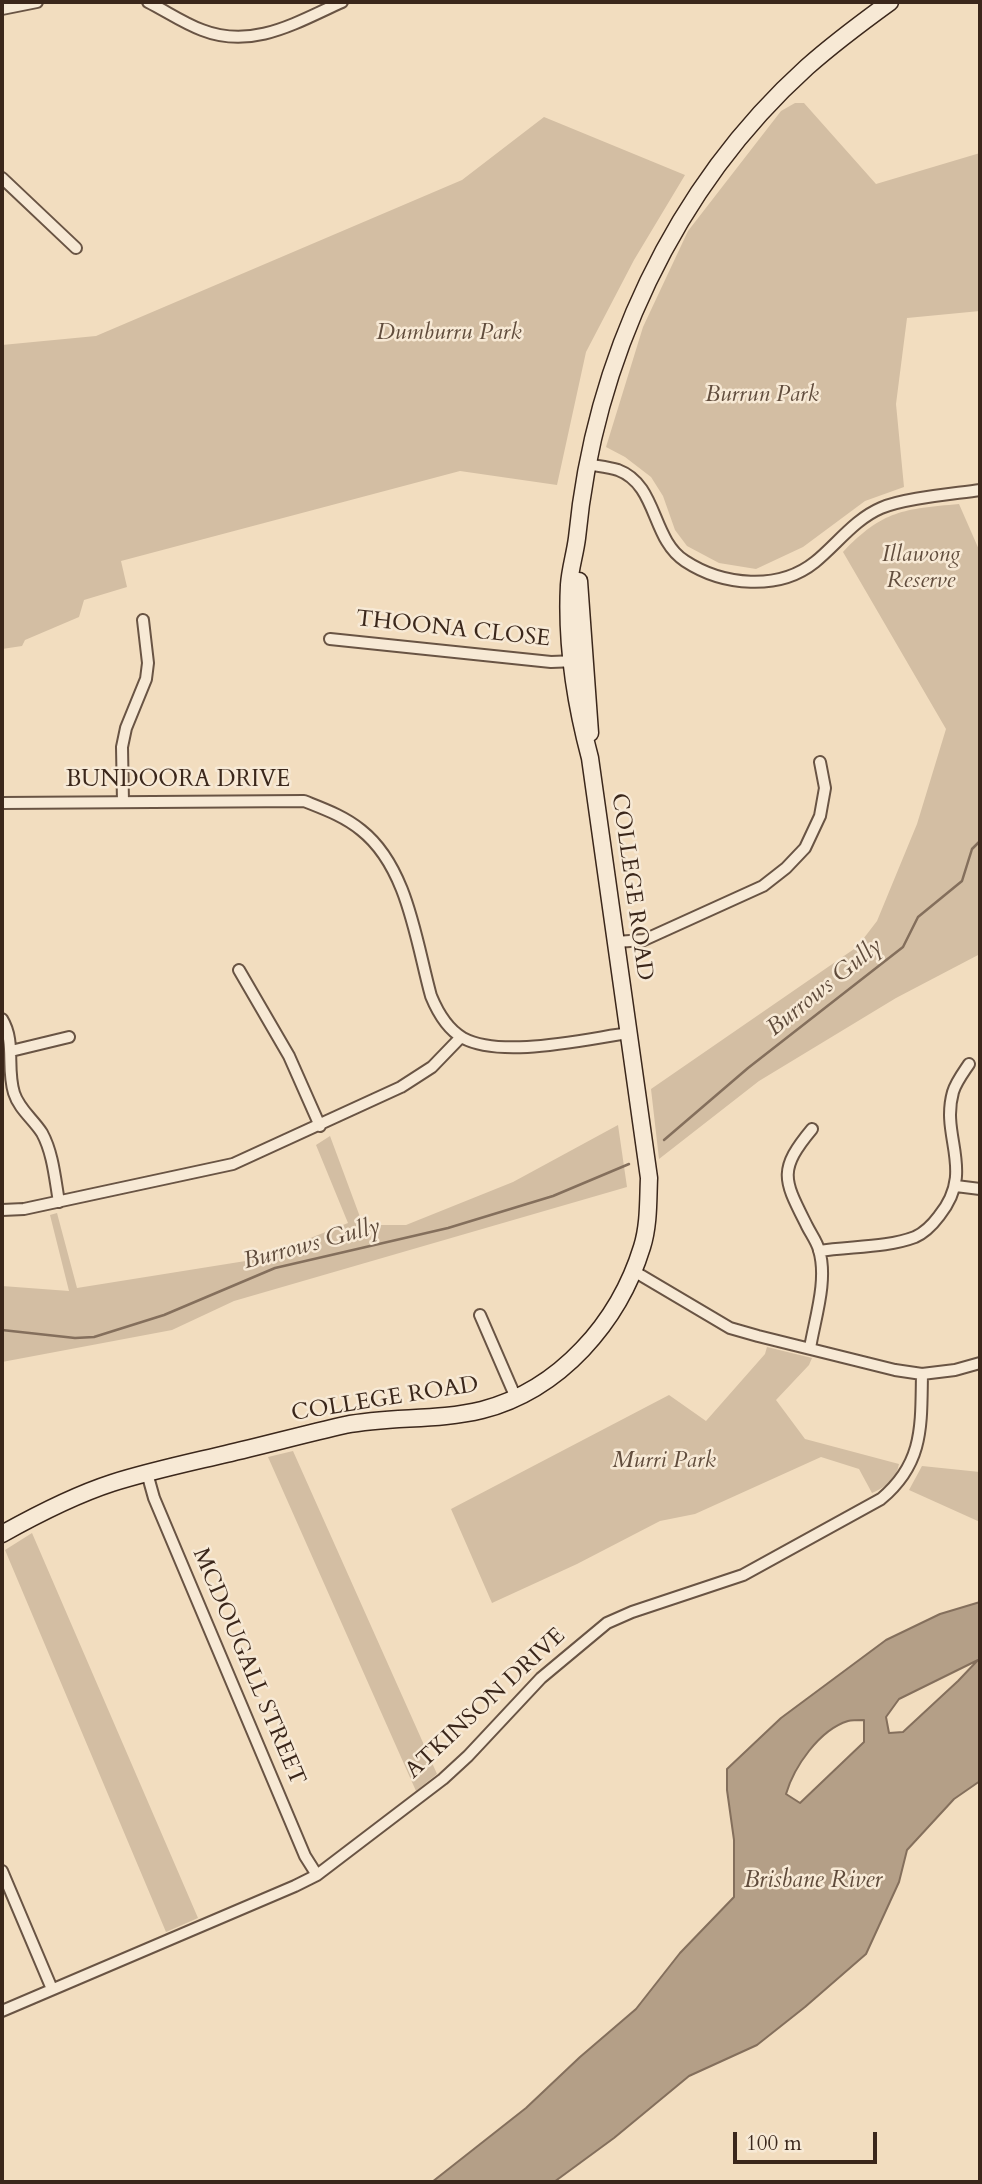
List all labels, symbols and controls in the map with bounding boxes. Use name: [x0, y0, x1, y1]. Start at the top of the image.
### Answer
park label: Dumburru Park: [376, 320, 522, 348]
park label: Burrun Park: [705, 382, 819, 410]
park label: Illawong Reserve: [882, 542, 960, 596]
street label: THOONA CLOSE: [355, 606, 551, 654]
street label: BUNDOORA DRIVE: [66, 767, 290, 795]
street label: COLLEGE ROAD: [604, 792, 658, 982]
water label: Burrows Gully: [761, 933, 889, 1043]
water label: Burrows Gully: [240, 1213, 384, 1277]
street label: COLLEGE ROAD: [290, 1372, 480, 1428]
park label: Murri Park: [612, 1448, 716, 1476]
street label: MCDOUGALL STREET: [186, 1544, 310, 1790]
street label: ATKINSON DRIVE: [400, 1623, 572, 1785]
water label: Brisbane River: [744, 1867, 882, 1895]
scale bar: [737, 2118, 880, 2162]
text: 100 m: [746, 2129, 802, 2158]

